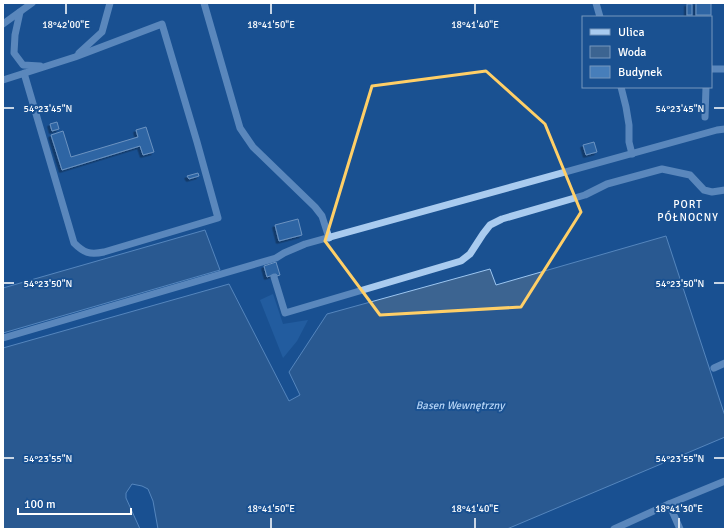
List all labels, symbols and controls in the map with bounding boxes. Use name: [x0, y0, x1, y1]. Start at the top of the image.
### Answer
legend: [582, 16, 712, 88]
text: 18°42'00"E: [42, 19, 90, 31]
text: 18°41'50"E: [247, 19, 295, 31]
text: 18°41'40"E: [451, 19, 499, 31]
text: Ulica: [618, 25, 645, 40]
text: Woda: [618, 45, 646, 60]
text: Budynek: [618, 65, 662, 80]
text: 54°23'45"N: [24, 103, 72, 115]
text: 54°23'45"N: [656, 103, 704, 115]
district label: PORT PÓŁNOCNY: [657, 198, 719, 224]
text: 54°23'50"N: [24, 278, 72, 290]
text: 54°23'50"N: [656, 278, 704, 290]
water label: Basen Wewnętrzny: [416, 399, 506, 412]
text: 54°23'55"N: [24, 453, 72, 465]
text: 54°23'55"N: [656, 453, 704, 465]
scale bar: [18, 490, 131, 516]
text: 100 m: [24, 497, 56, 512]
text: 18°41'50"E: [247, 503, 295, 515]
text: 18°41'40"E: [451, 503, 499, 515]
text: 18°41'30"E: [655, 503, 703, 515]

